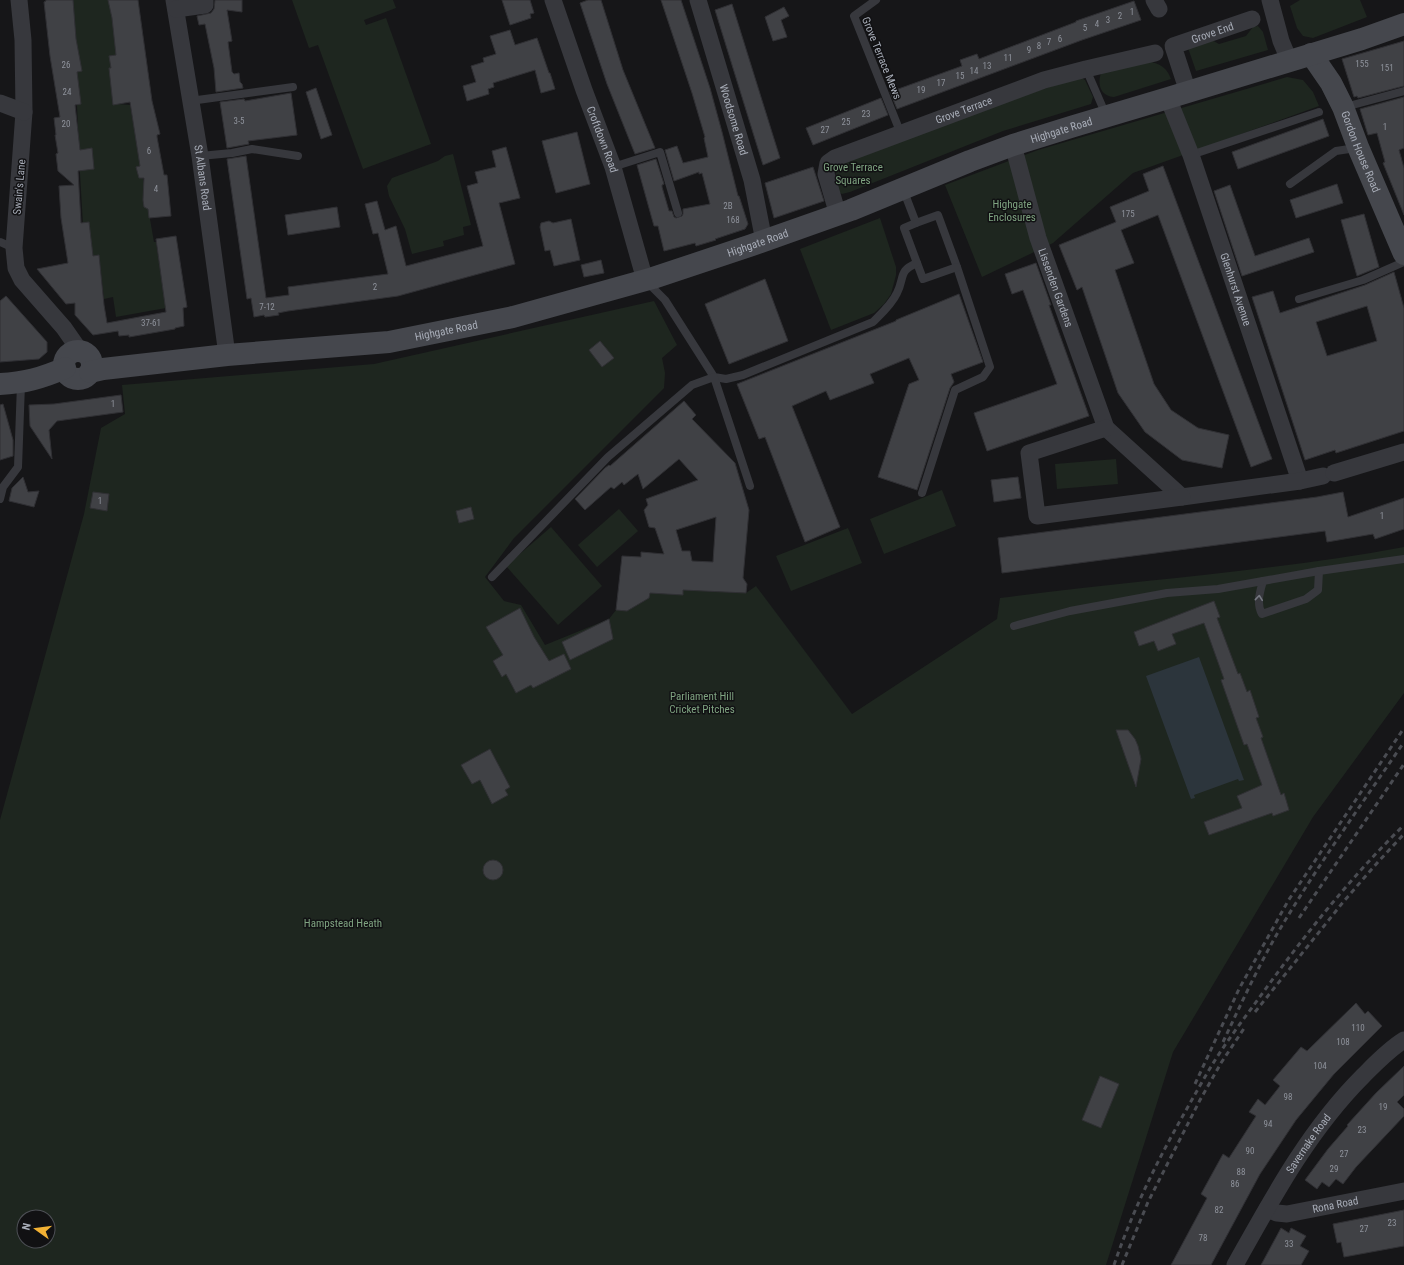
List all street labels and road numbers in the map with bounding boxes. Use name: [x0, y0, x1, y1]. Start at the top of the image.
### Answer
street label: Grove Terrace Mews: [859, 15, 904, 101]
street label: Grove End: [1190, 20, 1235, 46]
street label: Woodsome Road: [717, 83, 750, 157]
street label: Grove Terrace: [934, 94, 994, 127]
street label: Croftdown Road: [584, 105, 620, 174]
street label: Gordon House Road: [1338, 109, 1383, 194]
street label: Highgate Road: [1029, 115, 1094, 146]
street label: St Albans Road: [191, 144, 213, 211]
street label: Swain's Lane: [11, 159, 28, 215]
street label: Highgate Road: [726, 227, 790, 260]
street label: Lissenden Gardens: [1035, 247, 1075, 329]
street label: Glenhurst Avenue: [1217, 251, 1254, 328]
street label: Highgate Road: [414, 318, 479, 344]
street label: Savernake Road: [1284, 1112, 1334, 1176]
street label: Rona Road: [1311, 1194, 1359, 1216]

